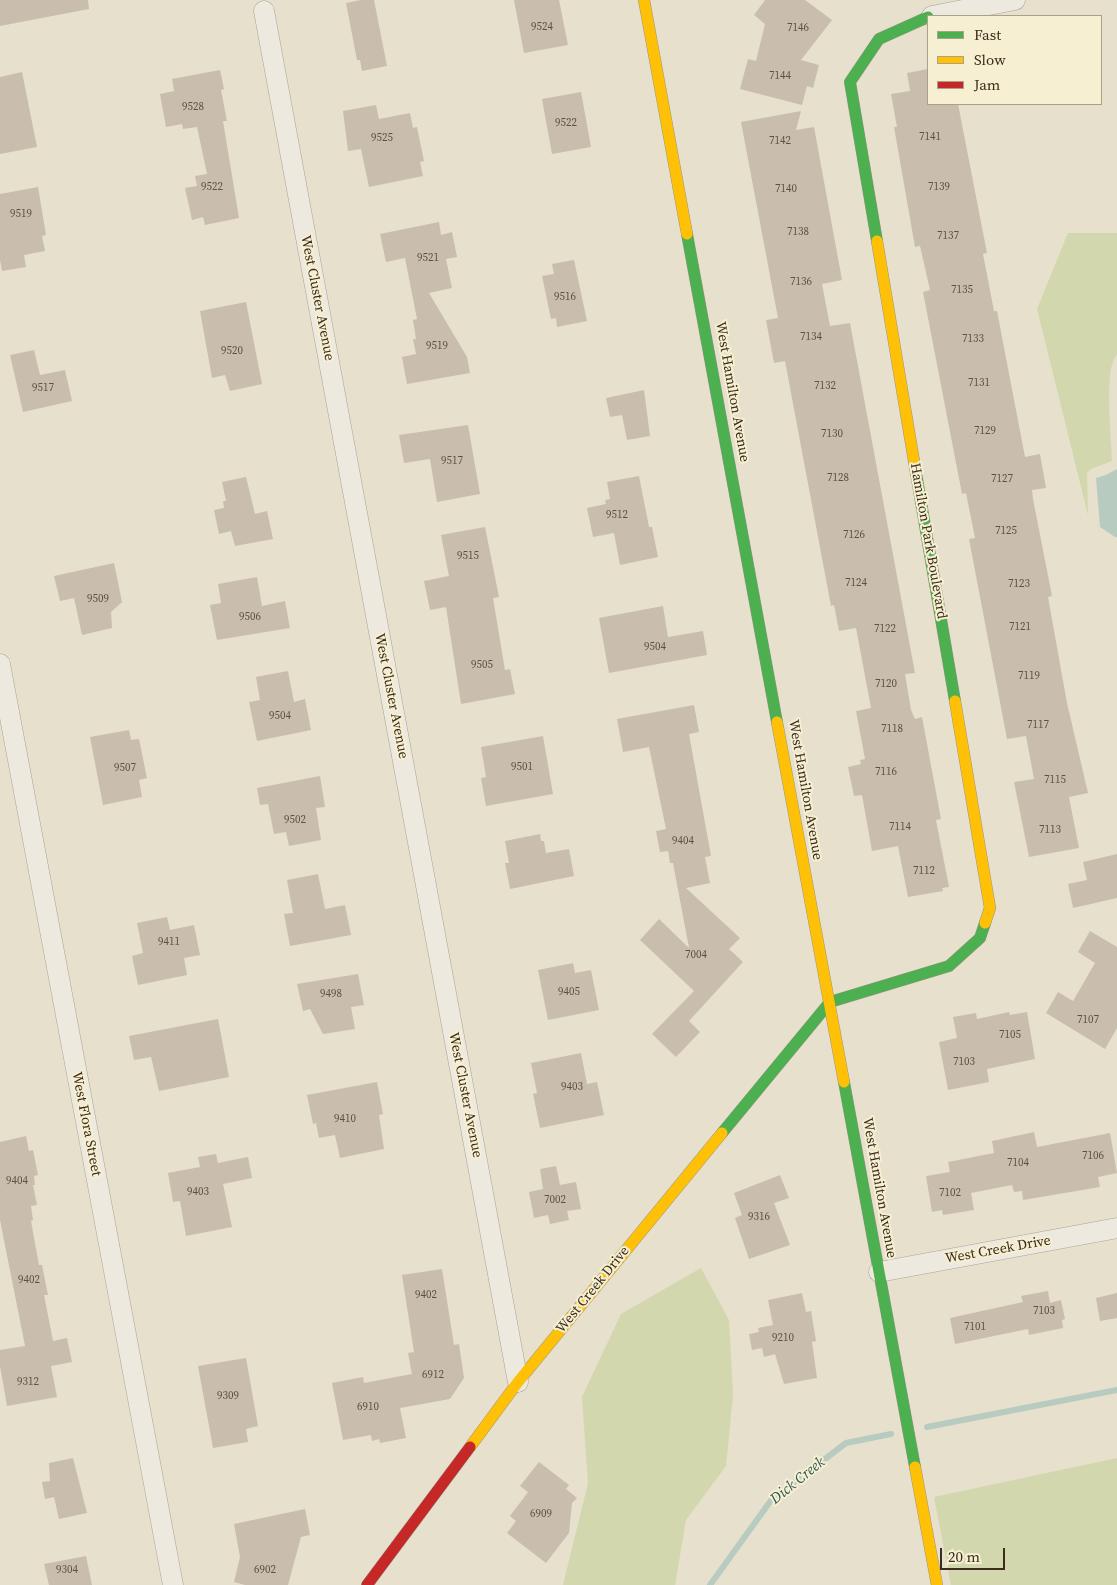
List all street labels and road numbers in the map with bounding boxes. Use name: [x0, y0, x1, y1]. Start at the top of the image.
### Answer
street label: West Cluster Avenue: [297, 234, 337, 362]
street label: West Hamilton Avenue: [711, 321, 753, 463]
street label: Hamilton Park Boulevard: [906, 462, 950, 620]
street label: West Cluster Avenue: [371, 632, 411, 760]
street label: West Hamilton Avenue: [784, 719, 826, 861]
street label: West Cluster Avenue: [445, 1031, 485, 1159]
street label: West Flora Street: [68, 1070, 104, 1178]
street label: West Hamilton Avenue: [858, 1117, 900, 1259]
street label: West Creek Drive: [944, 1232, 1052, 1268]
street label: West Creek Drive: [553, 1243, 633, 1337]

